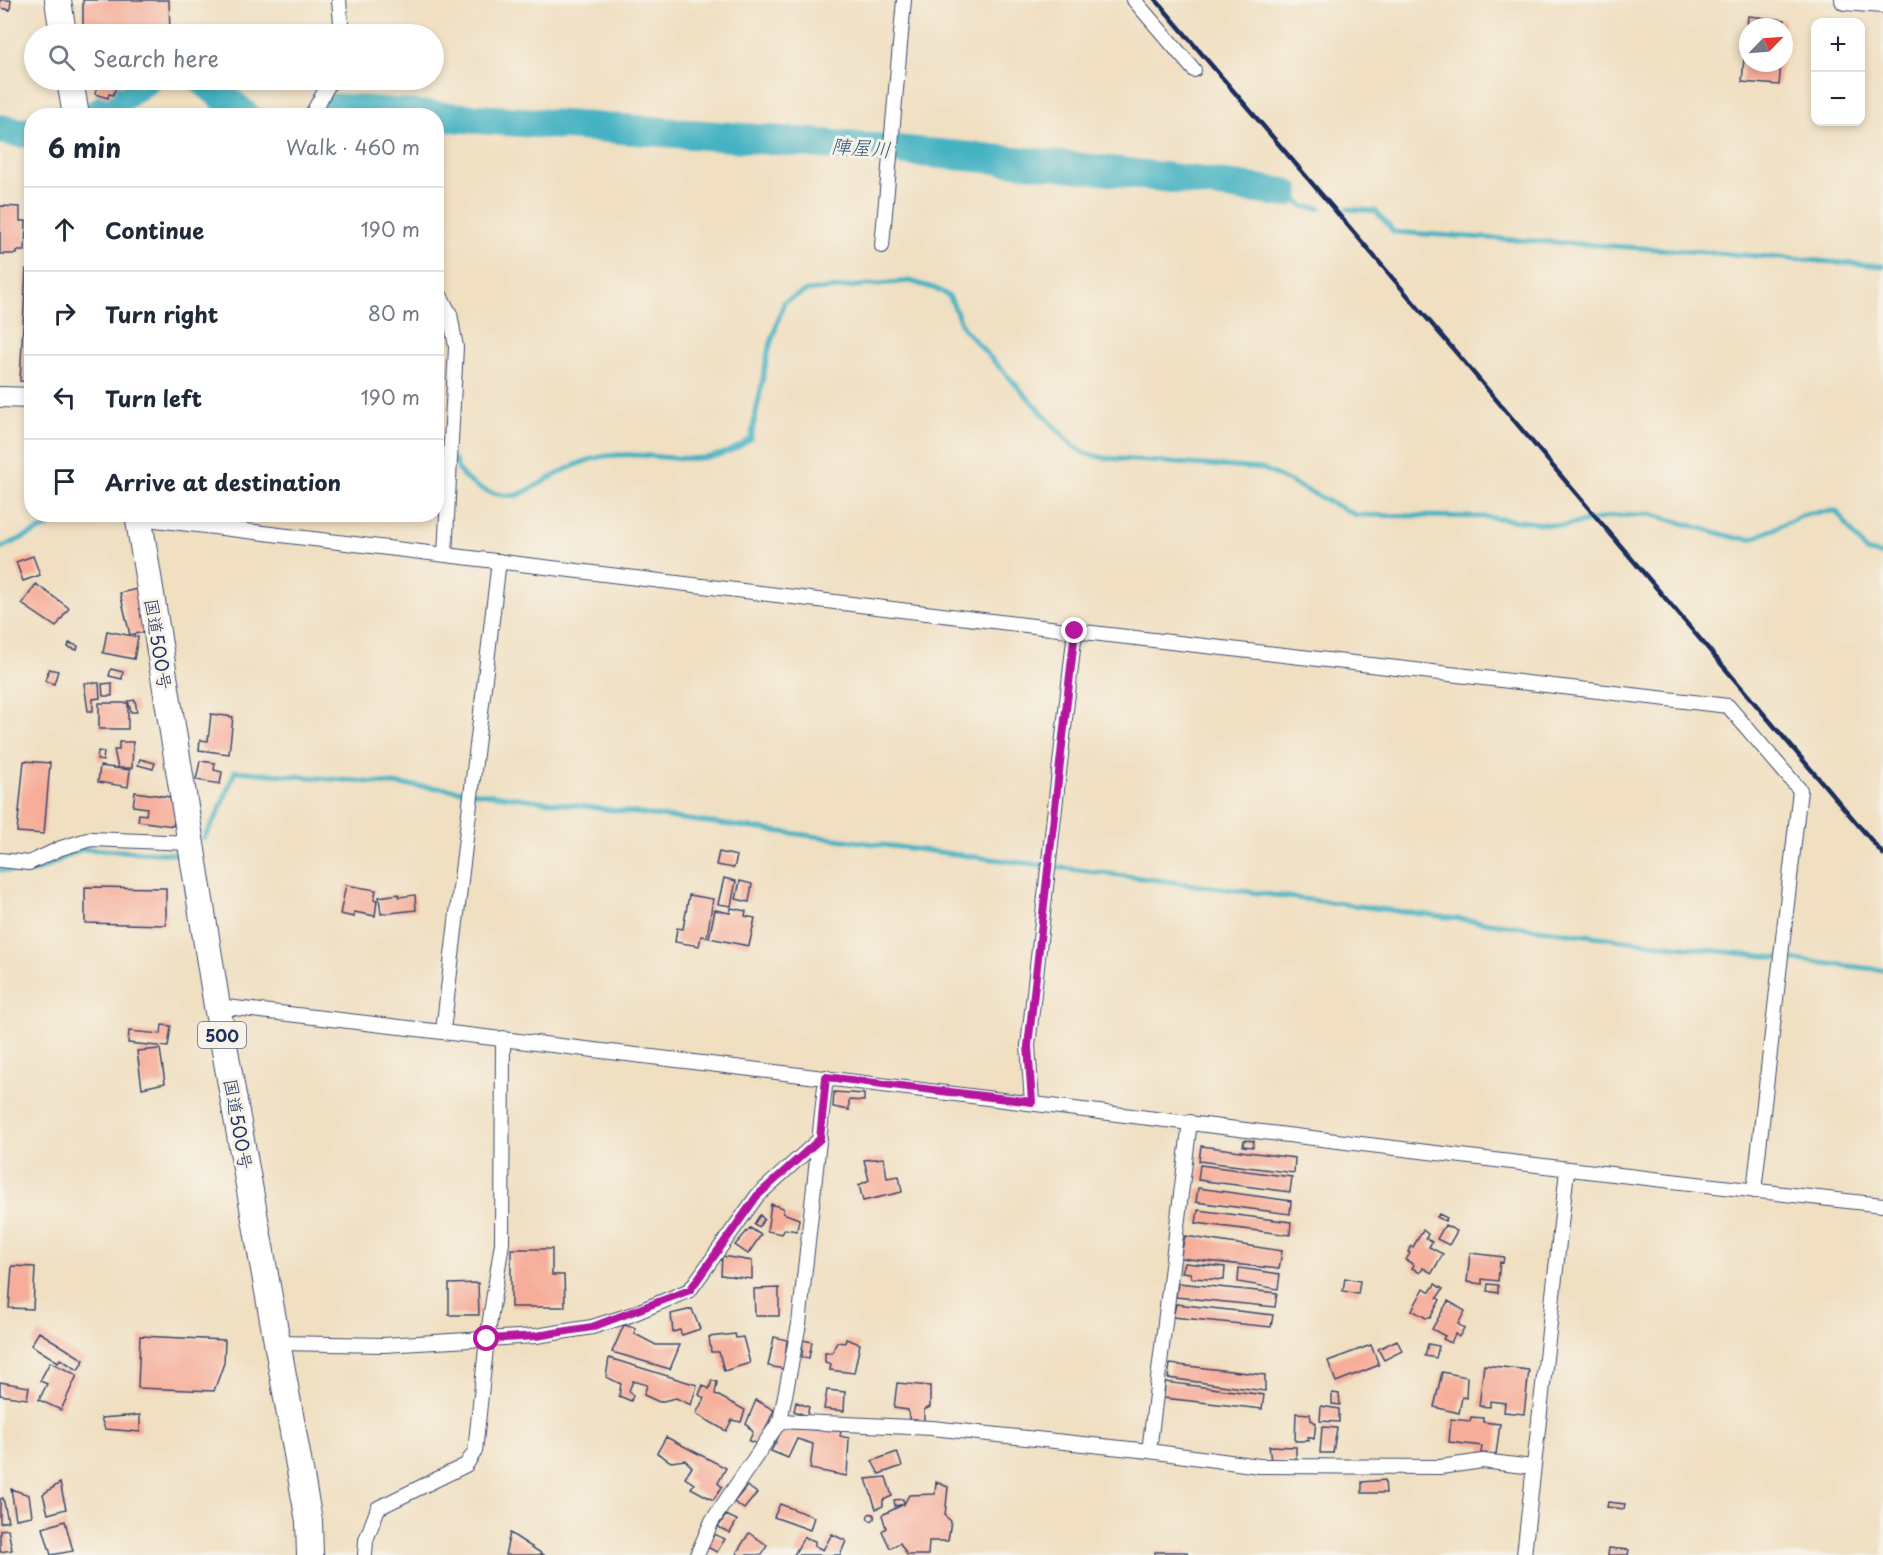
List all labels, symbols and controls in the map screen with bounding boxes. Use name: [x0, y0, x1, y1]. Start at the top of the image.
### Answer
north arrow: [1739, 18, 1793, 72]
map controls: [1811, 18, 1865, 126]
button: +: [1811, 18, 1865, 72]
search box: [24, 24, 444, 90]
icon: search: [45, 41, 78, 74]
text: Search here: [93, 41, 219, 74]
button: −: [1811, 72, 1865, 126]
text: 6 min: [48, 128, 121, 167]
water label: 陣屋川: [830, 130, 892, 164]
text: Walk · 460 m: [286, 132, 420, 162]
icon: ahead: [48, 213, 81, 246]
text: Continue: [105, 213, 204, 246]
text: 190 m: [361, 214, 420, 244]
icon: right: [48, 297, 81, 330]
text: Turn right: [105, 297, 218, 330]
text: 80 m: [368, 298, 420, 328]
icon: left: [48, 381, 81, 414]
text: Turn left: [105, 381, 202, 414]
text: 190 m: [361, 382, 420, 412]
icon: arrive: [48, 465, 81, 498]
text: Arrive at destination: [105, 465, 341, 498]
street label: 国道500号: [138, 597, 180, 691]
route end: [1061, 617, 1087, 643]
road number: 500: [198, 1022, 246, 1048]
street label: 国道500号: [218, 1076, 260, 1172]
route start: [473, 1325, 499, 1351]

